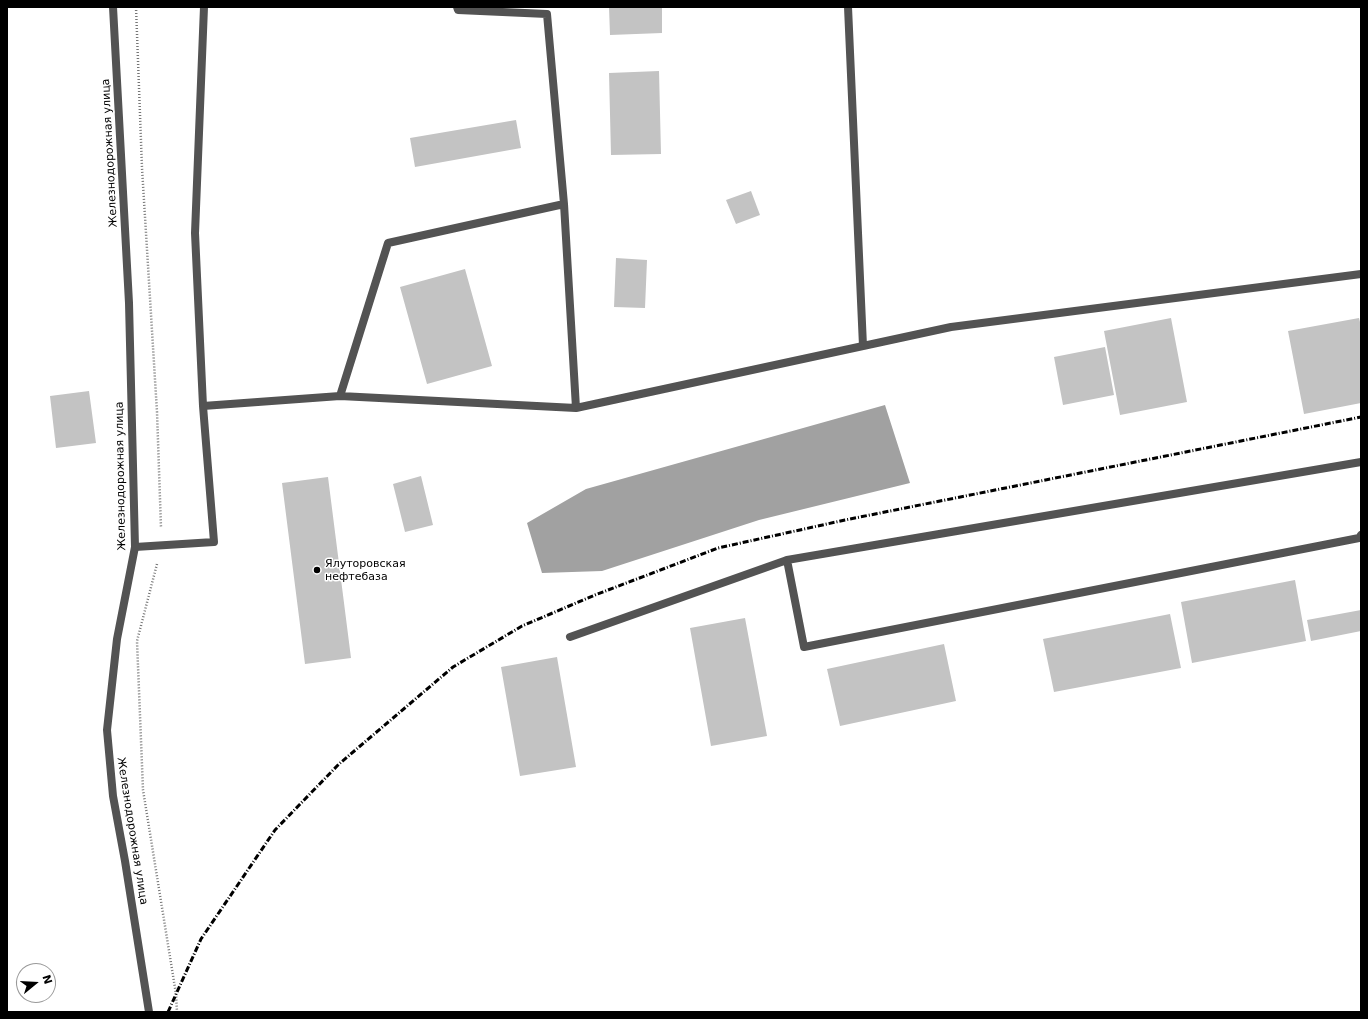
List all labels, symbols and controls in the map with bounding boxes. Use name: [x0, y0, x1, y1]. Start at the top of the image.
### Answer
street label: Железнодорожная улица: [100, 78, 120, 228]
street label: Железнодорожная улица: [113, 401, 129, 551]
place label: Ялуторовская нефтебаза: [325, 557, 406, 583]
marker: Ялуторовская нефтебаза: [312, 565, 322, 575]
street label: Железнодорожная улица: [114, 756, 150, 906]
north arrow: [16, 963, 56, 1003]
text: N: [39, 973, 55, 986]

